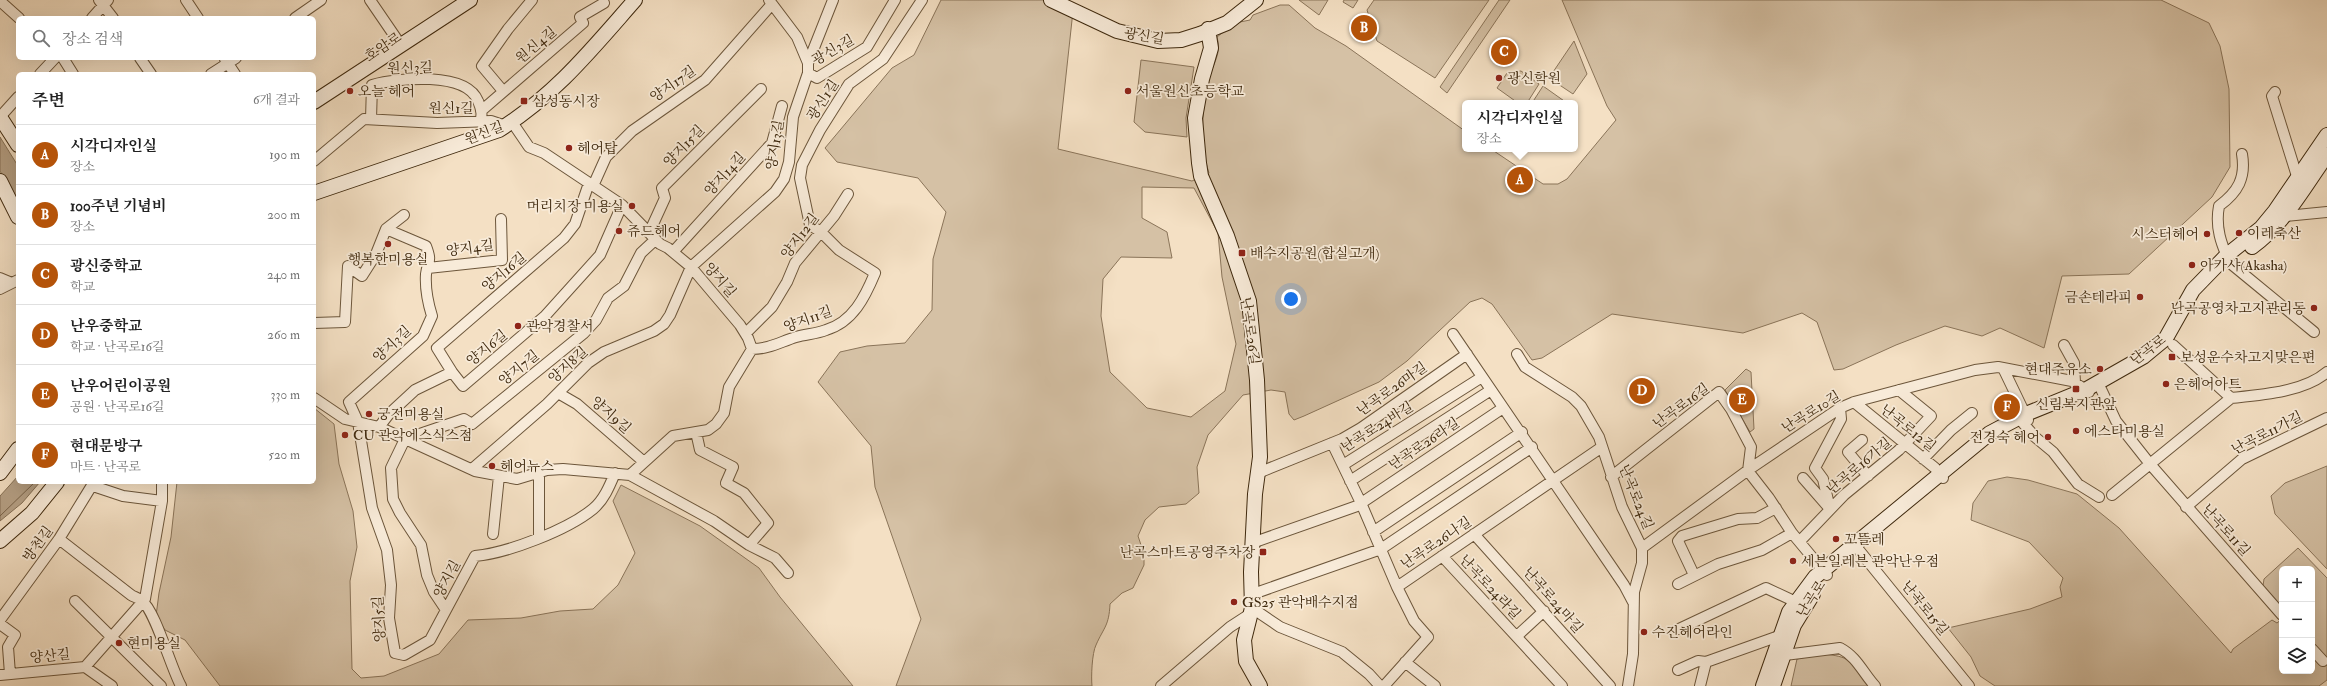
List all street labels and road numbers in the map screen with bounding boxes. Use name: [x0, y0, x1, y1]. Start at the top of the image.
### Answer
street label: 원신4길: [512, 23, 560, 67]
street label: 광신길: [1123, 24, 1165, 48]
street label: 호암로: [361, 28, 405, 65]
street label: 광신3길: [809, 31, 857, 69]
street label: 원신3길: [387, 59, 433, 77]
street label: 양지17길: [647, 62, 699, 106]
street label: 광신1길: [803, 76, 843, 124]
street label: 원신1길: [428, 100, 474, 117]
street label: 원신길: [462, 118, 506, 148]
street label: 양지13길: [763, 119, 787, 171]
street label: 양지15길: [660, 122, 708, 170]
street label: 양지14길: [701, 149, 749, 199]
street label: 양지12길: [777, 210, 823, 262]
street label: 양지4길: [445, 236, 495, 260]
street label: 양지16길: [478, 249, 530, 295]
street label: 양지길: [700, 259, 740, 301]
street label: 난곡로26길: [1237, 296, 1263, 366]
street label: 양지11길: [781, 302, 835, 336]
street label: 양지3길: [369, 322, 415, 366]
street label: 양지6길: [463, 326, 511, 370]
street label: 난곡로: [2127, 331, 2170, 369]
street label: 양지8길: [545, 343, 591, 387]
street label: 양지7길: [495, 347, 543, 389]
street label: 난곡로26마길: [1354, 359, 1430, 419]
street label: 난곡로16길: [1649, 380, 1713, 432]
street label: 난곡로10길: [1778, 387, 1844, 437]
street label: 양지9길: [587, 393, 635, 437]
street label: 난곡로24바길: [1338, 398, 1416, 456]
street label: 난곡로12길: [1877, 401, 1939, 455]
street label: 난곡로11가길: [2229, 408, 2305, 458]
street label: 난곡로26라길: [1385, 414, 1463, 474]
street label: 난곡로16가길: [1823, 434, 1895, 498]
street label: 난곡로24길: [1615, 462, 1657, 532]
street label: 난곡로11길: [2198, 500, 2254, 560]
street label: 난곡로26나길: [1397, 513, 1475, 573]
street label: 방천길: [19, 523, 57, 565]
street label: 난곡로24라길: [1456, 551, 1524, 623]
street label: 양지길: [430, 557, 464, 601]
street label: 난곡로24마길: [1520, 563, 1586, 637]
street label: 난곡로: [1793, 577, 1829, 621]
street label: 난곡로15길: [1898, 577, 1952, 639]
street label: 양지5길: [369, 595, 389, 643]
street label: 양산길: [29, 645, 71, 667]

